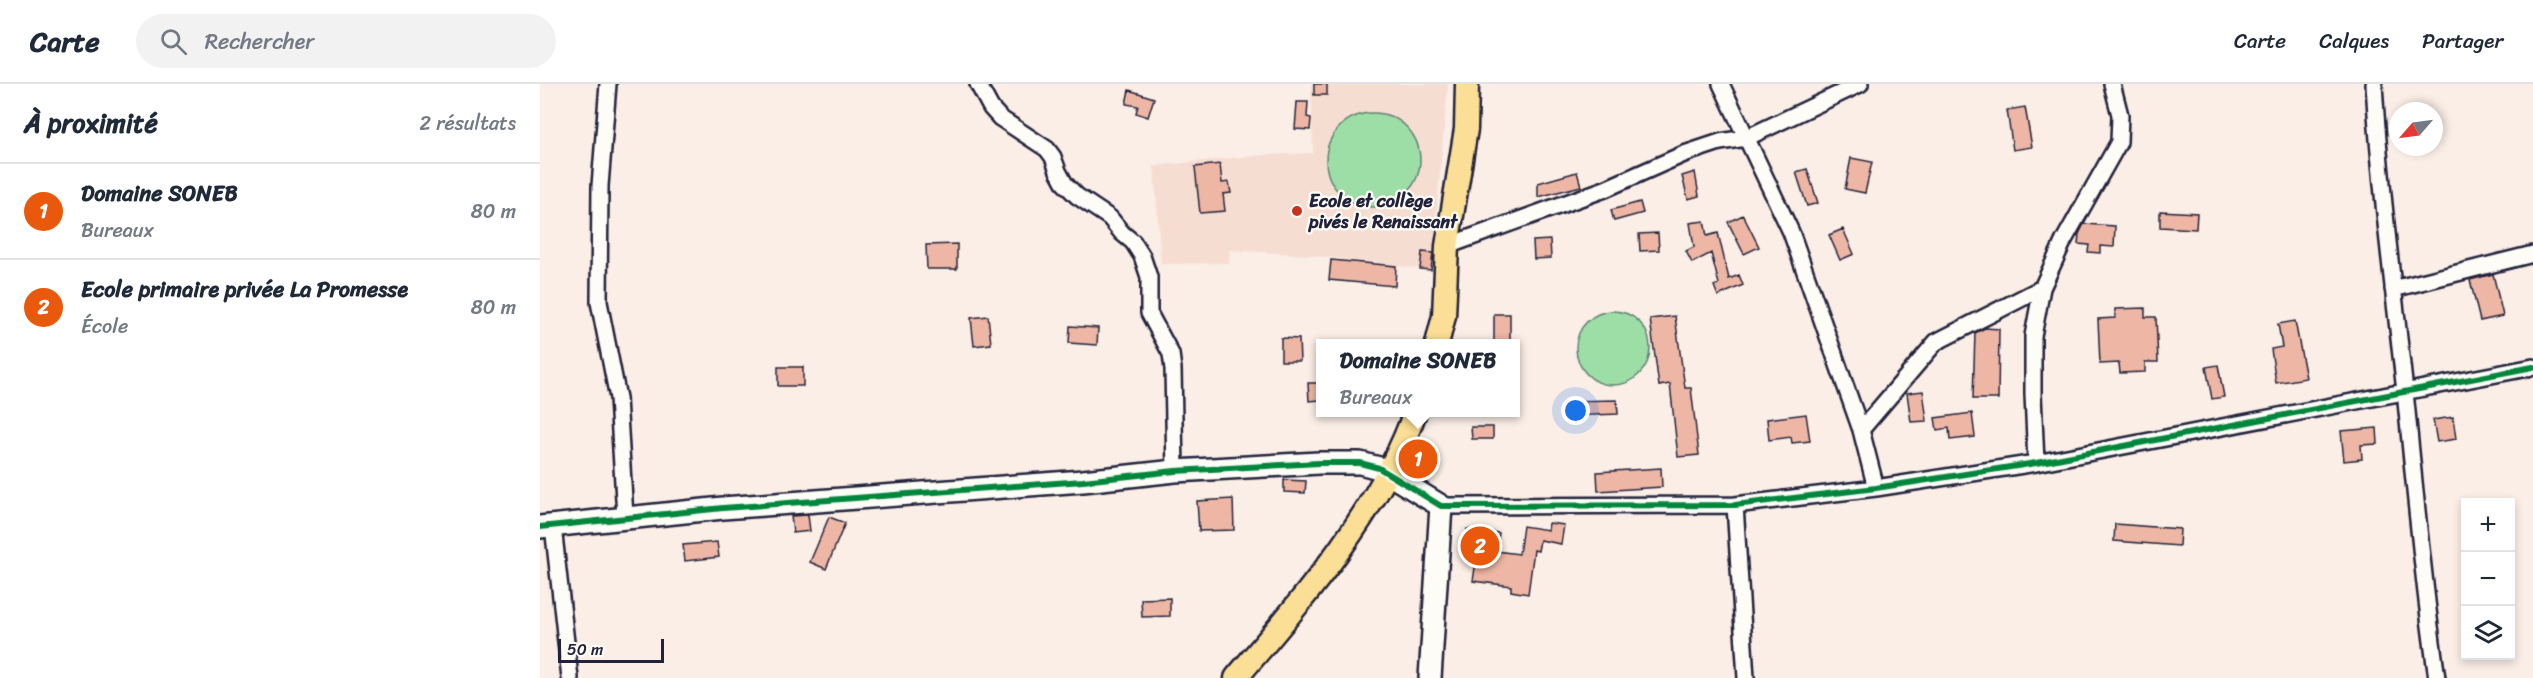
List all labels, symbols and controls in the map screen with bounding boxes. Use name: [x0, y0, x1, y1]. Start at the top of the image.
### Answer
search box: [136, 14, 556, 68]
text: Carte: [30, 17, 100, 66]
text: Rechercher: [205, 22, 314, 61]
text: Carte: [2234, 22, 2286, 60]
text: Calques: [2319, 22, 2389, 60]
text: Partager: [2422, 22, 2503, 60]
icon: search: [157, 25, 190, 58]
text: À proximité: [24, 100, 158, 146]
north arrow: [2389, 102, 2443, 156]
text: 2 résultats: [419, 106, 516, 141]
text: Domaine SONEB: [81, 174, 238, 213]
place label: Ecole et collège pivés le Renaissant: [1308, 185, 1459, 238]
text: 1: [39, 194, 48, 229]
text: 80 m: [471, 194, 516, 229]
marker: Ecole et collège pivés le Renaissant: [1290, 204, 1304, 218]
text: Bureaux: [81, 213, 154, 248]
text: Ecole primaire privée La Promesse: [81, 270, 408, 309]
text: 2: [38, 290, 49, 325]
text: 80 m: [471, 290, 516, 325]
text: École: [81, 309, 128, 344]
popup: [1316, 339, 1520, 417]
text: Domaine SONEB: [1339, 341, 1497, 380]
text: Bureaux: [1339, 380, 1412, 415]
your location: [1561, 396, 1590, 425]
pin: 1: [1398, 436, 1438, 482]
map controls: [2461, 498, 2515, 660]
button: +: [2461, 498, 2515, 552]
pin: 2: [1460, 524, 1500, 568]
button: −: [2461, 552, 2515, 606]
button: layers: [2461, 606, 2515, 660]
text: 50 m: [567, 635, 603, 664]
scale bar: [558, 636, 664, 664]

